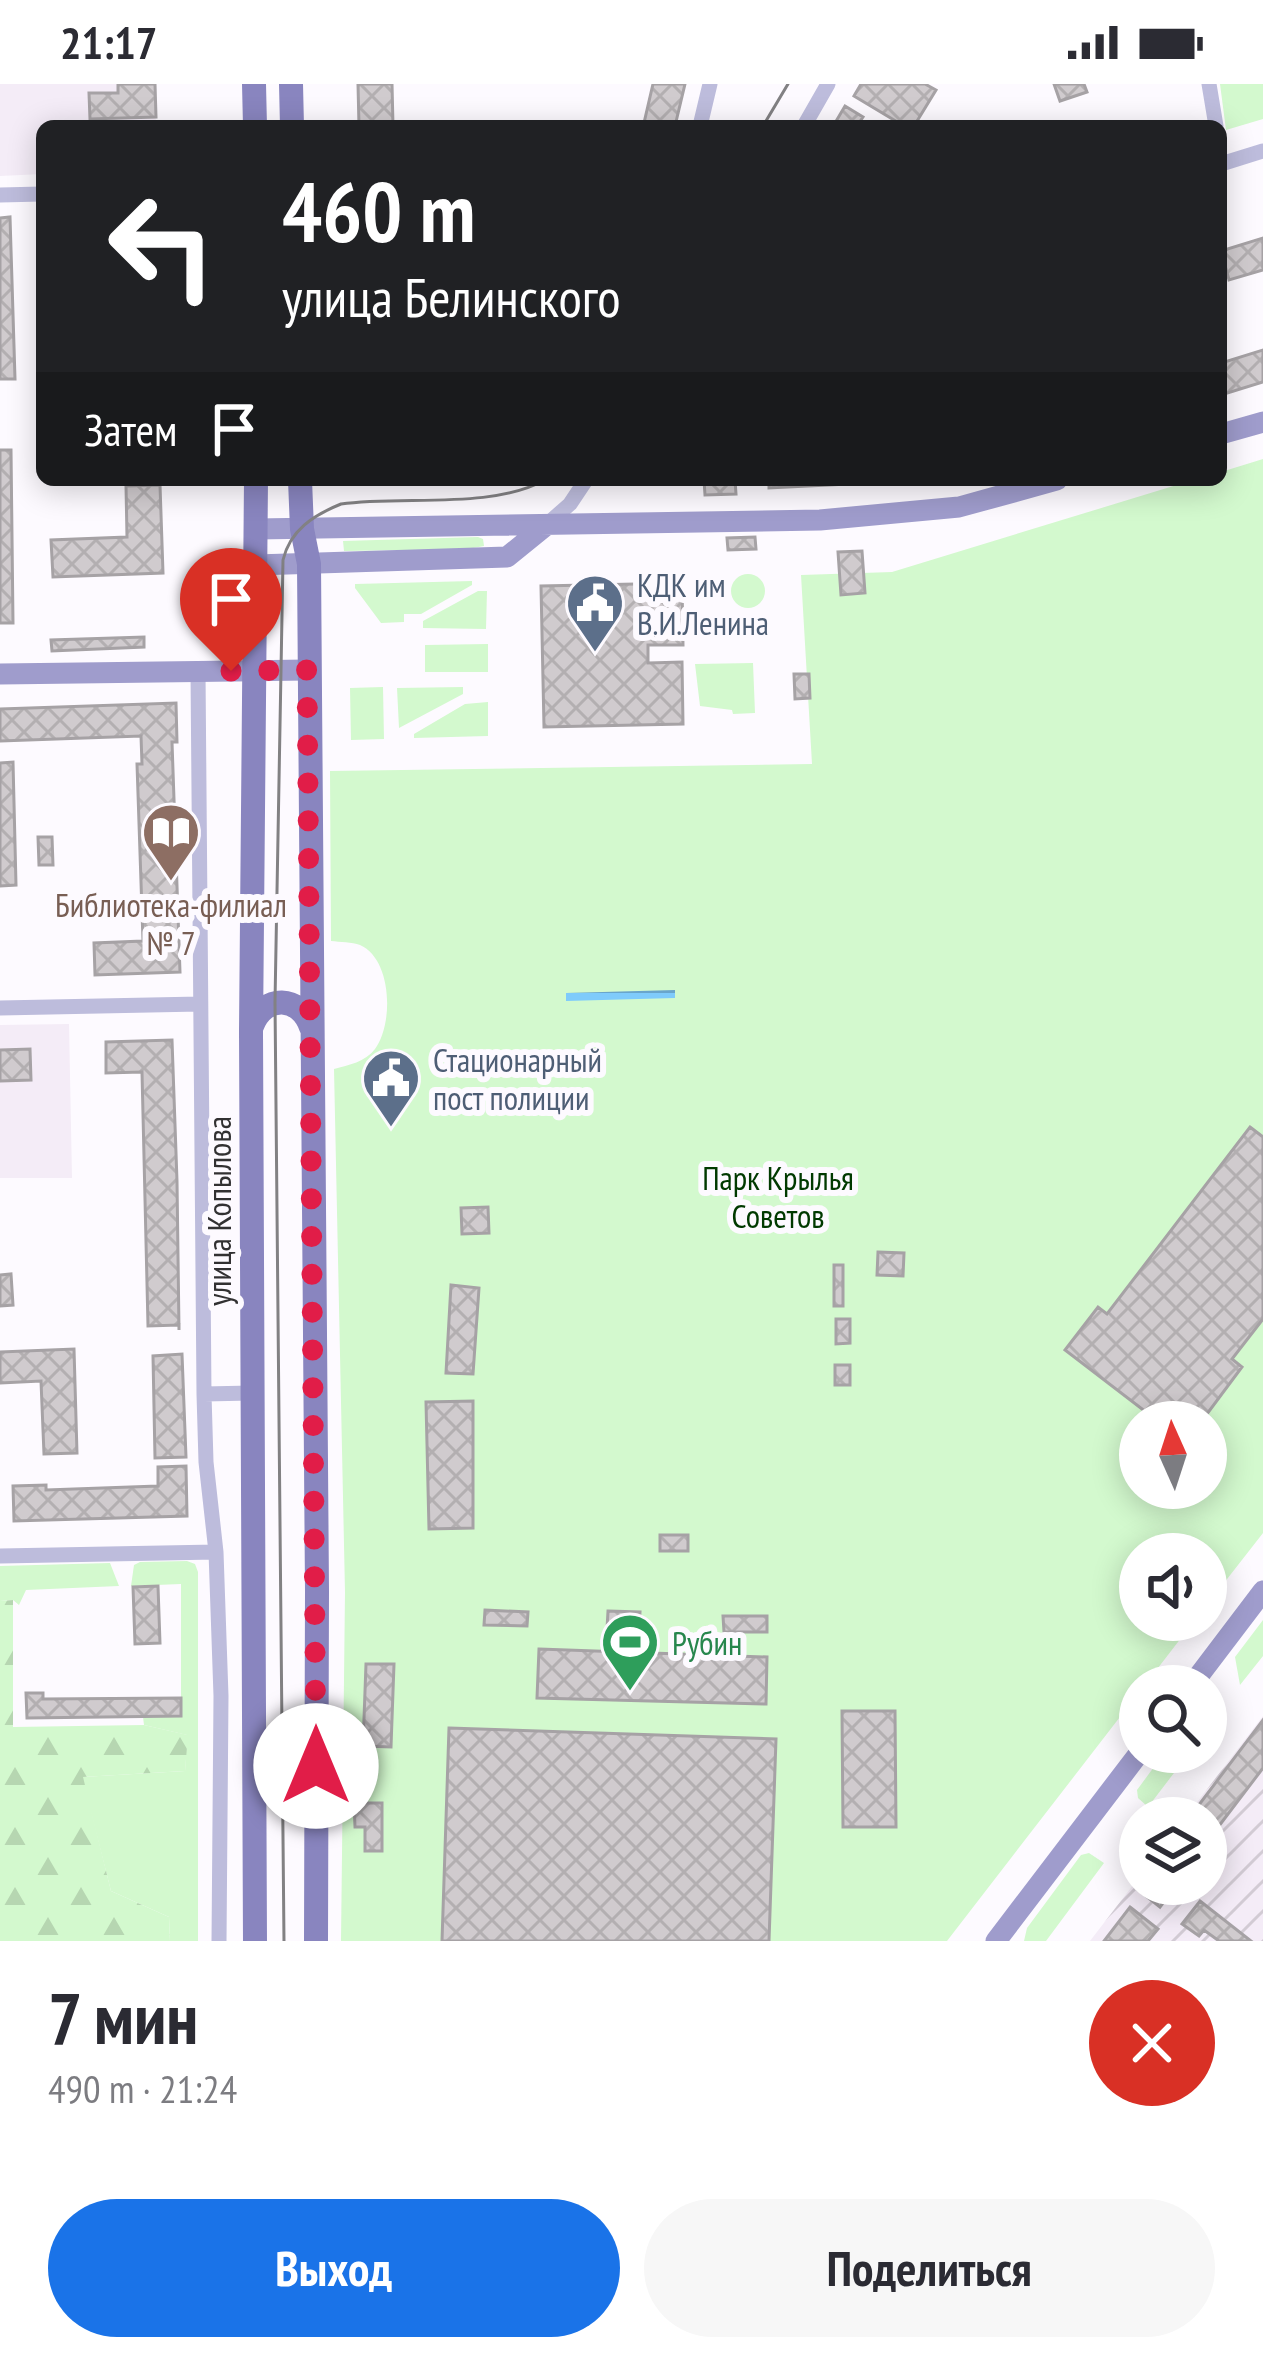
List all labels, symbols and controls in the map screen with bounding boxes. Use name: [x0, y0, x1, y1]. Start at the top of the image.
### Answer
text: 21:17: [60, 13, 157, 71]
text: 460 m: [282, 156, 475, 265]
icon: left: [84, 168, 240, 324]
text: улица Белинского: [282, 262, 620, 332]
icon: arrive: [201, 396, 267, 462]
text: Затем: [84, 400, 177, 458]
pin: [180, 548, 282, 671]
place label: КДК им В.И.Ленина: [637, 563, 769, 644]
icon: arrive: [198, 566, 264, 632]
public building icon: КДК им В.И.Ленина: [564, 572, 626, 654]
library icon: Библиотека-филиал № 7: [140, 801, 202, 883]
place label: Библиотека-филиал № 7: [55, 883, 287, 964]
place label: Стационарный пост полиции: [433, 1038, 602, 1119]
public building icon: Стационарный пост полиции: [360, 1047, 422, 1129]
street label: улица Копылова: [197, 1116, 240, 1306]
park label: Парк Крылья Советов: [702, 1156, 854, 1237]
north arrow: [1119, 1401, 1227, 1509]
map controls: [1119, 1401, 1227, 1905]
button: sound: [1119, 1533, 1227, 1641]
sports icon: Рубин: [599, 1611, 661, 1693]
place label: Рубин: [672, 1621, 742, 1664]
button: search: [1119, 1665, 1227, 1773]
position arrow: [253, 1703, 379, 1829]
button: layers: [1119, 1797, 1227, 1905]
text: 7 мин: [48, 1971, 198, 2064]
button: close: [1089, 1980, 1215, 2106]
text: 490 m · 21:24: [48, 2063, 237, 2114]
button: Выход: [48, 2199, 620, 2337]
button: Поделиться: [644, 2199, 1215, 2337]

